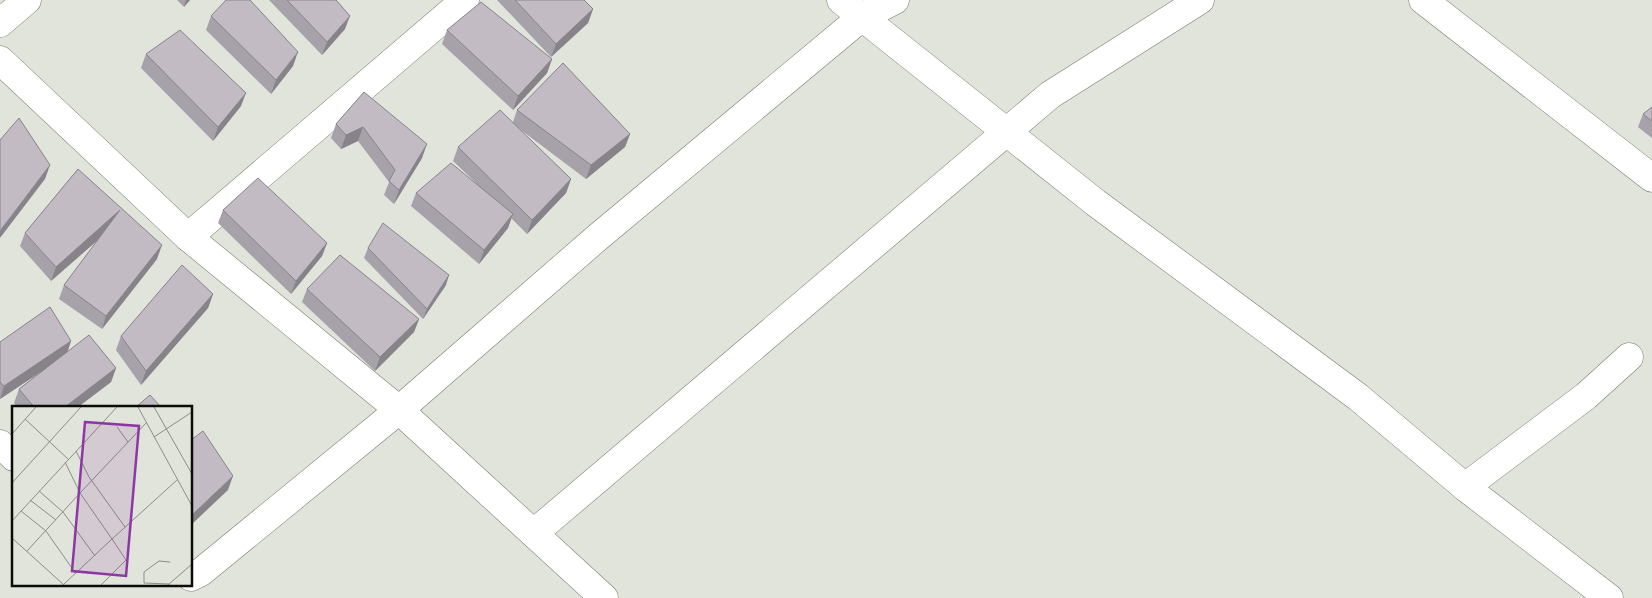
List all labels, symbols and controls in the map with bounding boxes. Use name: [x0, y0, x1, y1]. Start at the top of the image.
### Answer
inset map: [12, 406, 192, 586]

